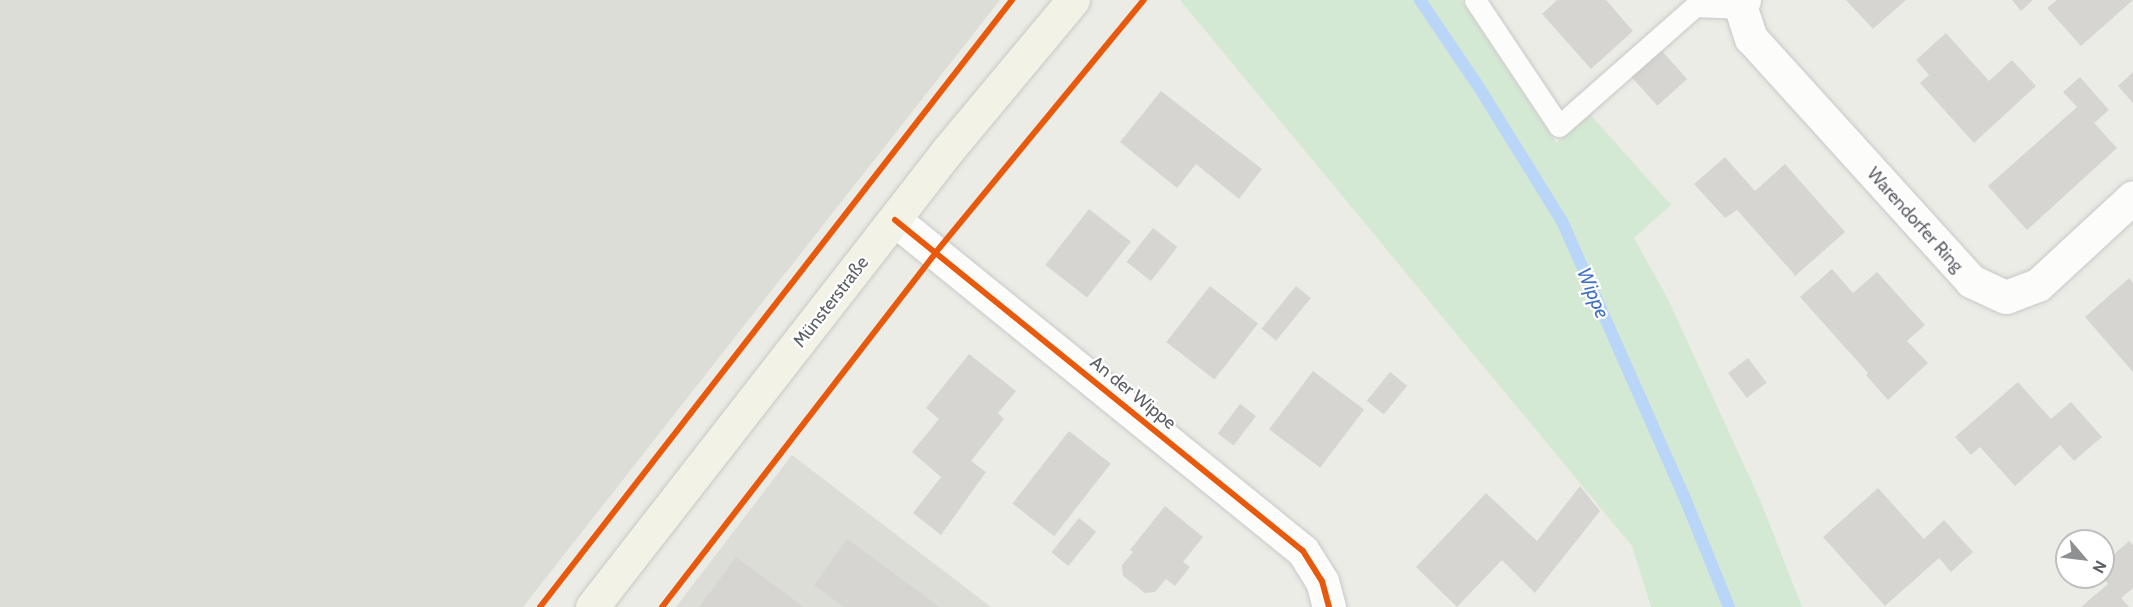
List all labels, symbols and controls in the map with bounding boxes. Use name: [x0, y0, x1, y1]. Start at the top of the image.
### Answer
street label: Warendorfer Ring: [1862, 163, 1968, 277]
street label: Münsterstraße: [789, 252, 873, 352]
water label: Wippe: [1572, 264, 1614, 322]
street label: An der Wippe: [1086, 352, 1180, 434]
north arrow: [2055, 529, 2115, 589]
text: N: [2089, 557, 2111, 576]

